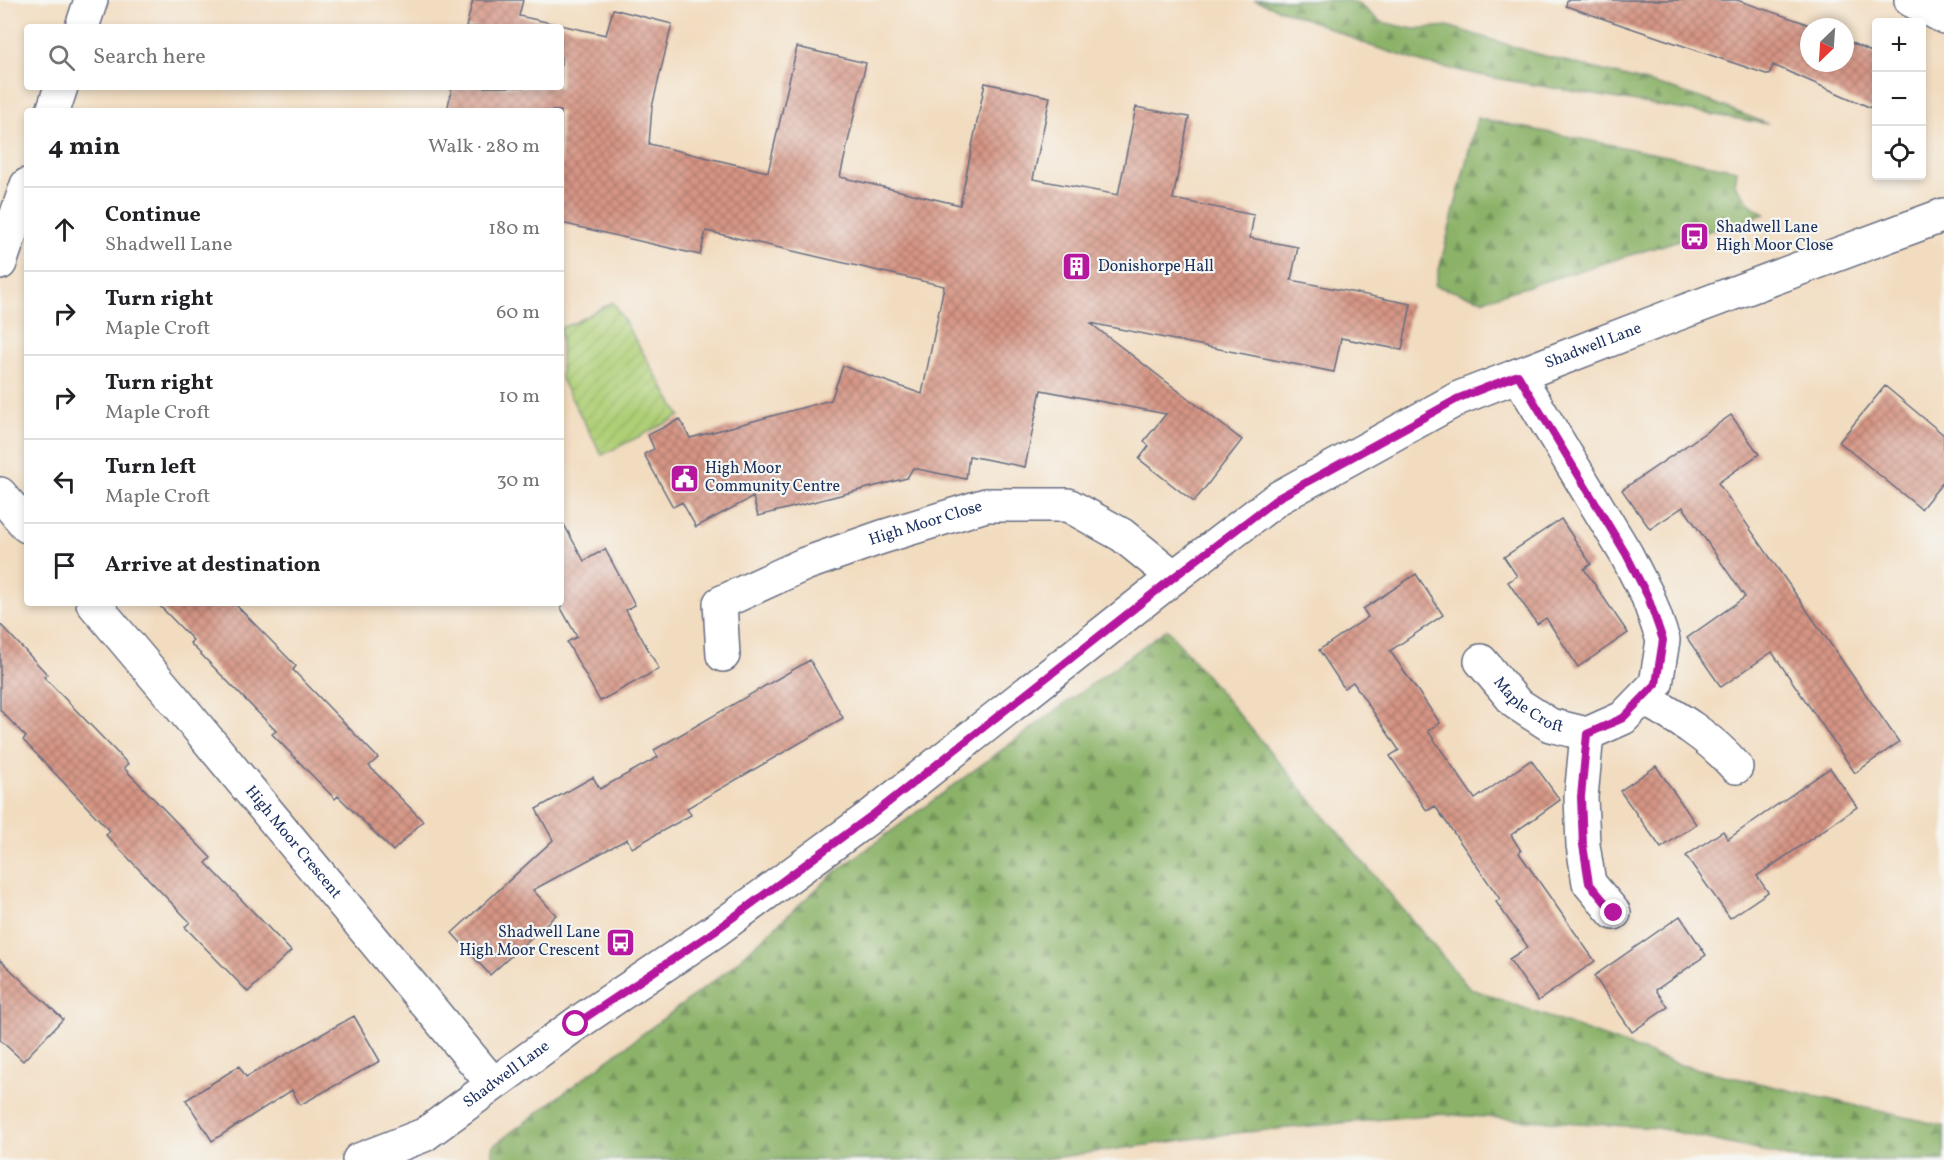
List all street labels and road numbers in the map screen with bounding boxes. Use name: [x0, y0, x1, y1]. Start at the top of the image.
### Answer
street label: Shadwell Lane: [1542, 318, 1645, 375]
street label: High Moor Close: [866, 496, 985, 552]
street label: Maple Croft: [1488, 672, 1565, 739]
street label: High Moor Crescent: [240, 781, 347, 904]
street label: Shadwell Lane: [459, 1036, 554, 1114]

